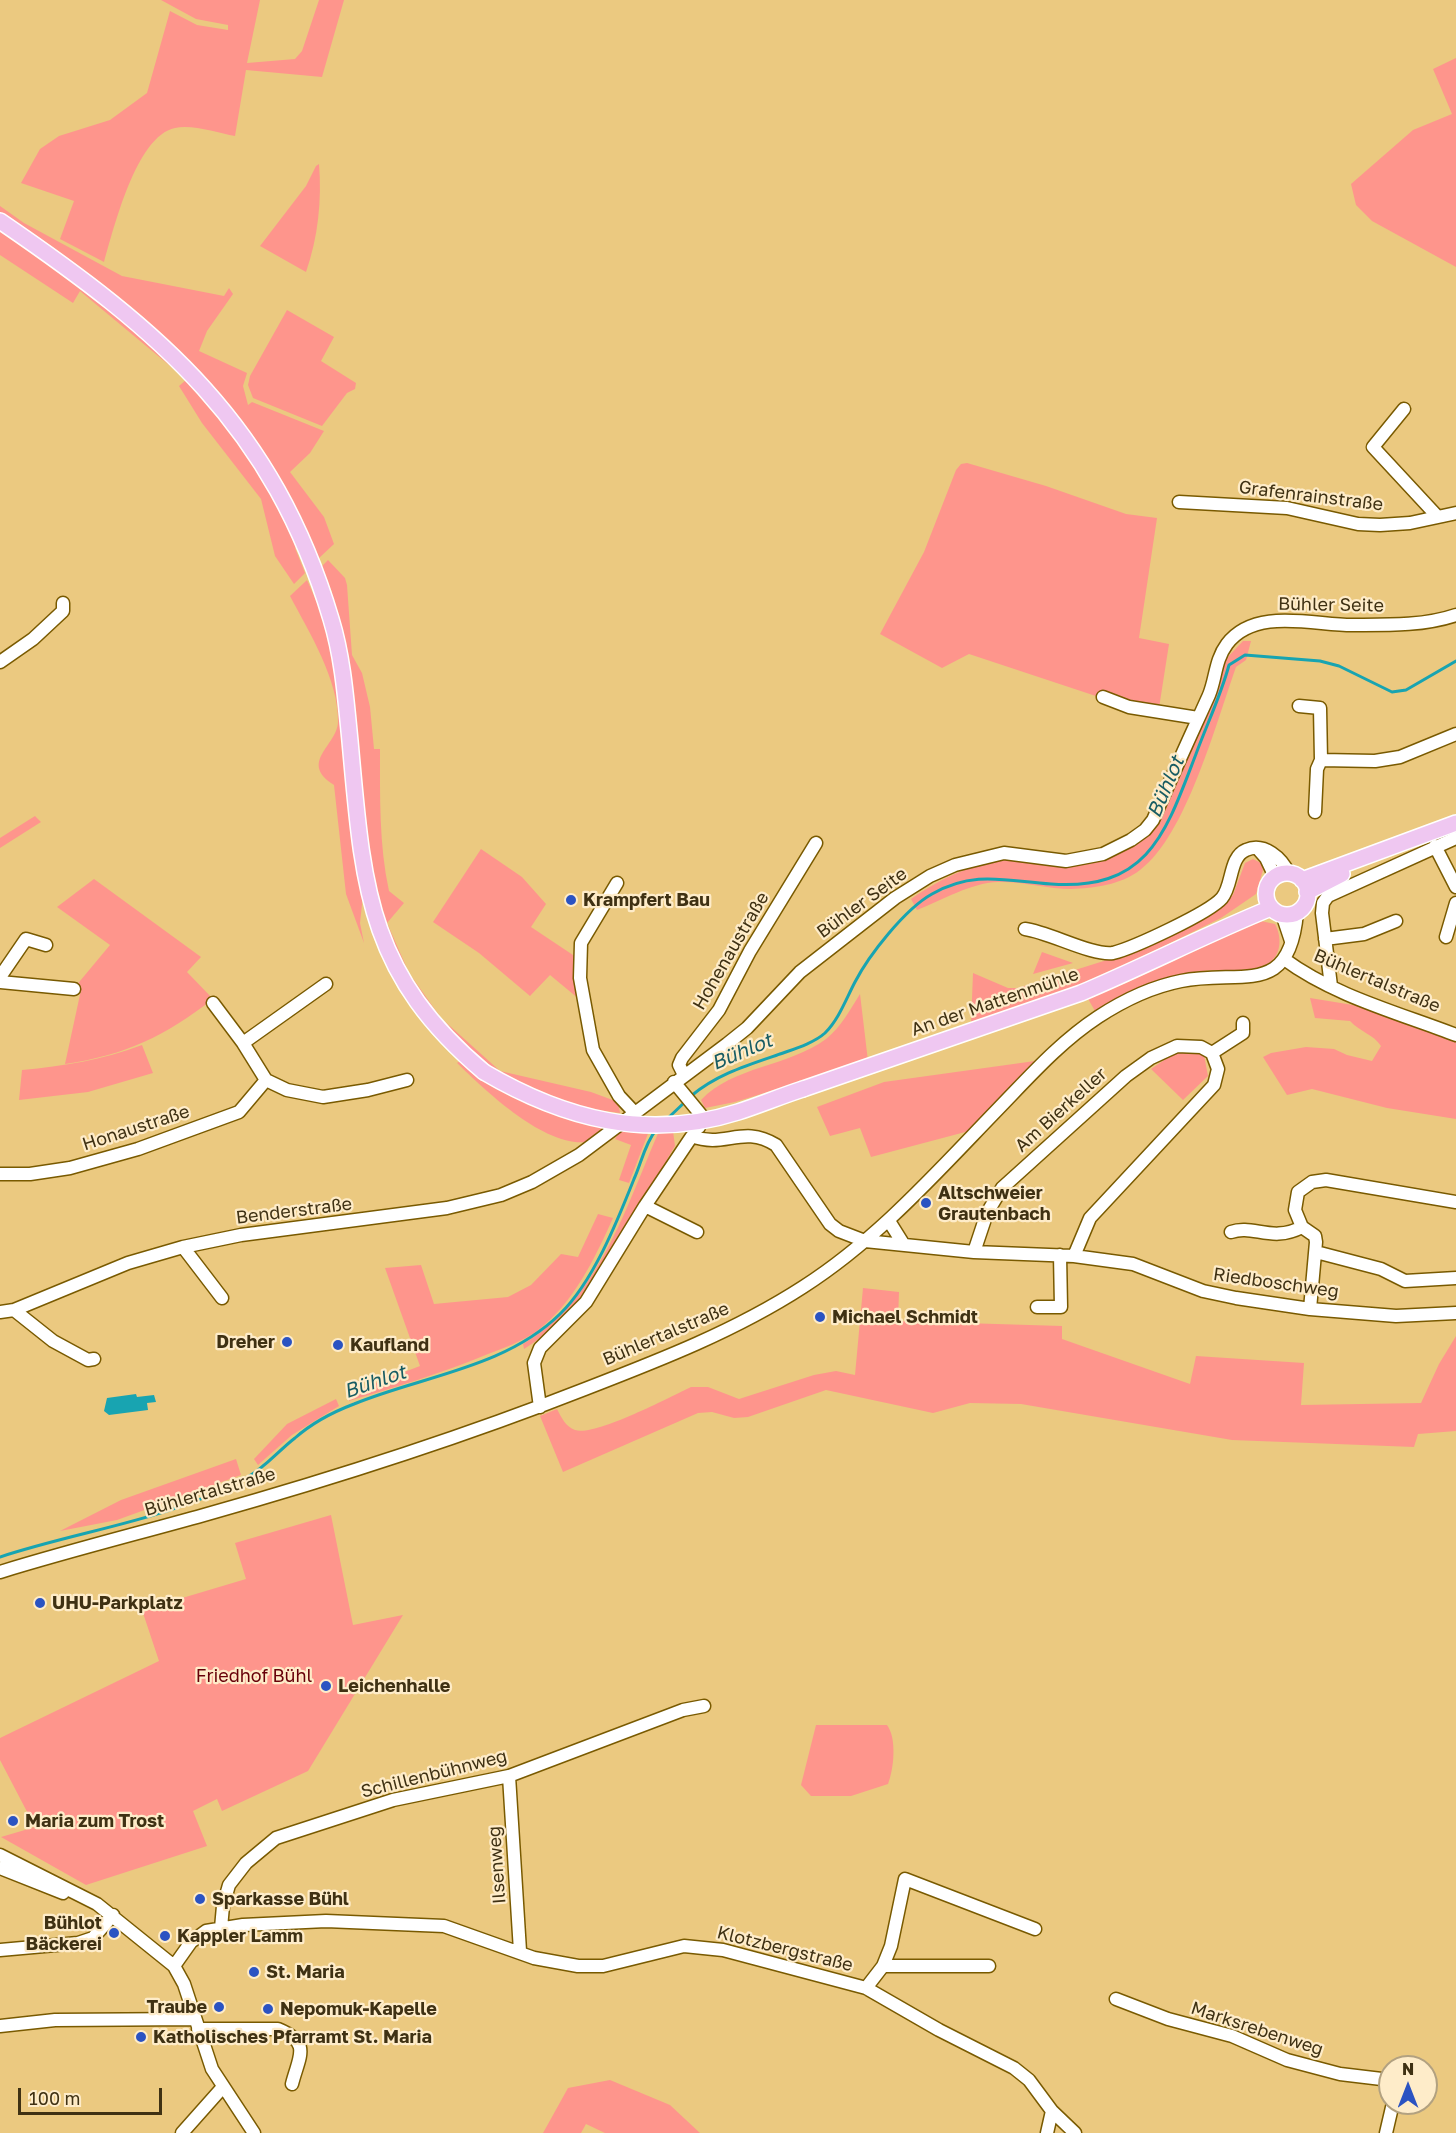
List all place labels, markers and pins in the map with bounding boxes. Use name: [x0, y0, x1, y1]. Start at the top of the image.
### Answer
place label: Krampfert Bau: [583, 889, 710, 911]
marker: Krampfert Bau: [564, 893, 578, 907]
place label: Altschweier Grautenbach: [938, 1182, 1051, 1224]
marker: Altschweier Grautenbach: [919, 1196, 933, 1210]
place label: Michael Schmidt: [832, 1306, 978, 1328]
marker: Michael Schmidt: [813, 1310, 827, 1324]
place label: Dreher: [216, 1331, 275, 1353]
place label: Kaufland: [350, 1334, 429, 1356]
marker: Dreher: [280, 1335, 294, 1349]
marker: Kaufland: [331, 1338, 345, 1352]
place label: UHU-Parkplatz: [52, 1592, 183, 1614]
marker: UHU-Parkplatz: [33, 1596, 47, 1610]
place label: Leichenhalle: [338, 1675, 450, 1697]
marker: Leichenhalle: [319, 1679, 333, 1693]
place label: Maria zum Trost: [25, 1810, 164, 1832]
marker: Maria zum Trost: [6, 1814, 20, 1828]
place label: Sparkasse Bühl: [212, 1888, 349, 1910]
marker: Sparkasse Bühl: [193, 1892, 207, 1906]
place label: Bühlot Bäckerei: [26, 1912, 102, 1954]
place label: Kappler Lamm: [177, 1925, 303, 1947]
marker: Bühlot Bäckerei: [107, 1926, 121, 1940]
marker: Kappler Lamm: [158, 1929, 172, 1943]
place label: St. Maria: [266, 1961, 345, 1983]
marker: St. Maria: [247, 1965, 261, 1979]
place label: Traube: [146, 1996, 207, 2018]
place label: Nepomuk-Kapelle: [280, 1998, 437, 2020]
marker: Traube: [212, 2000, 226, 2014]
marker: Nepomuk-Kapelle: [261, 2002, 275, 2016]
place label: Katholisches Pfarramt St. Maria: [153, 2026, 432, 2048]
marker: Katholisches Pfarramt St. Maria: [134, 2030, 148, 2044]

